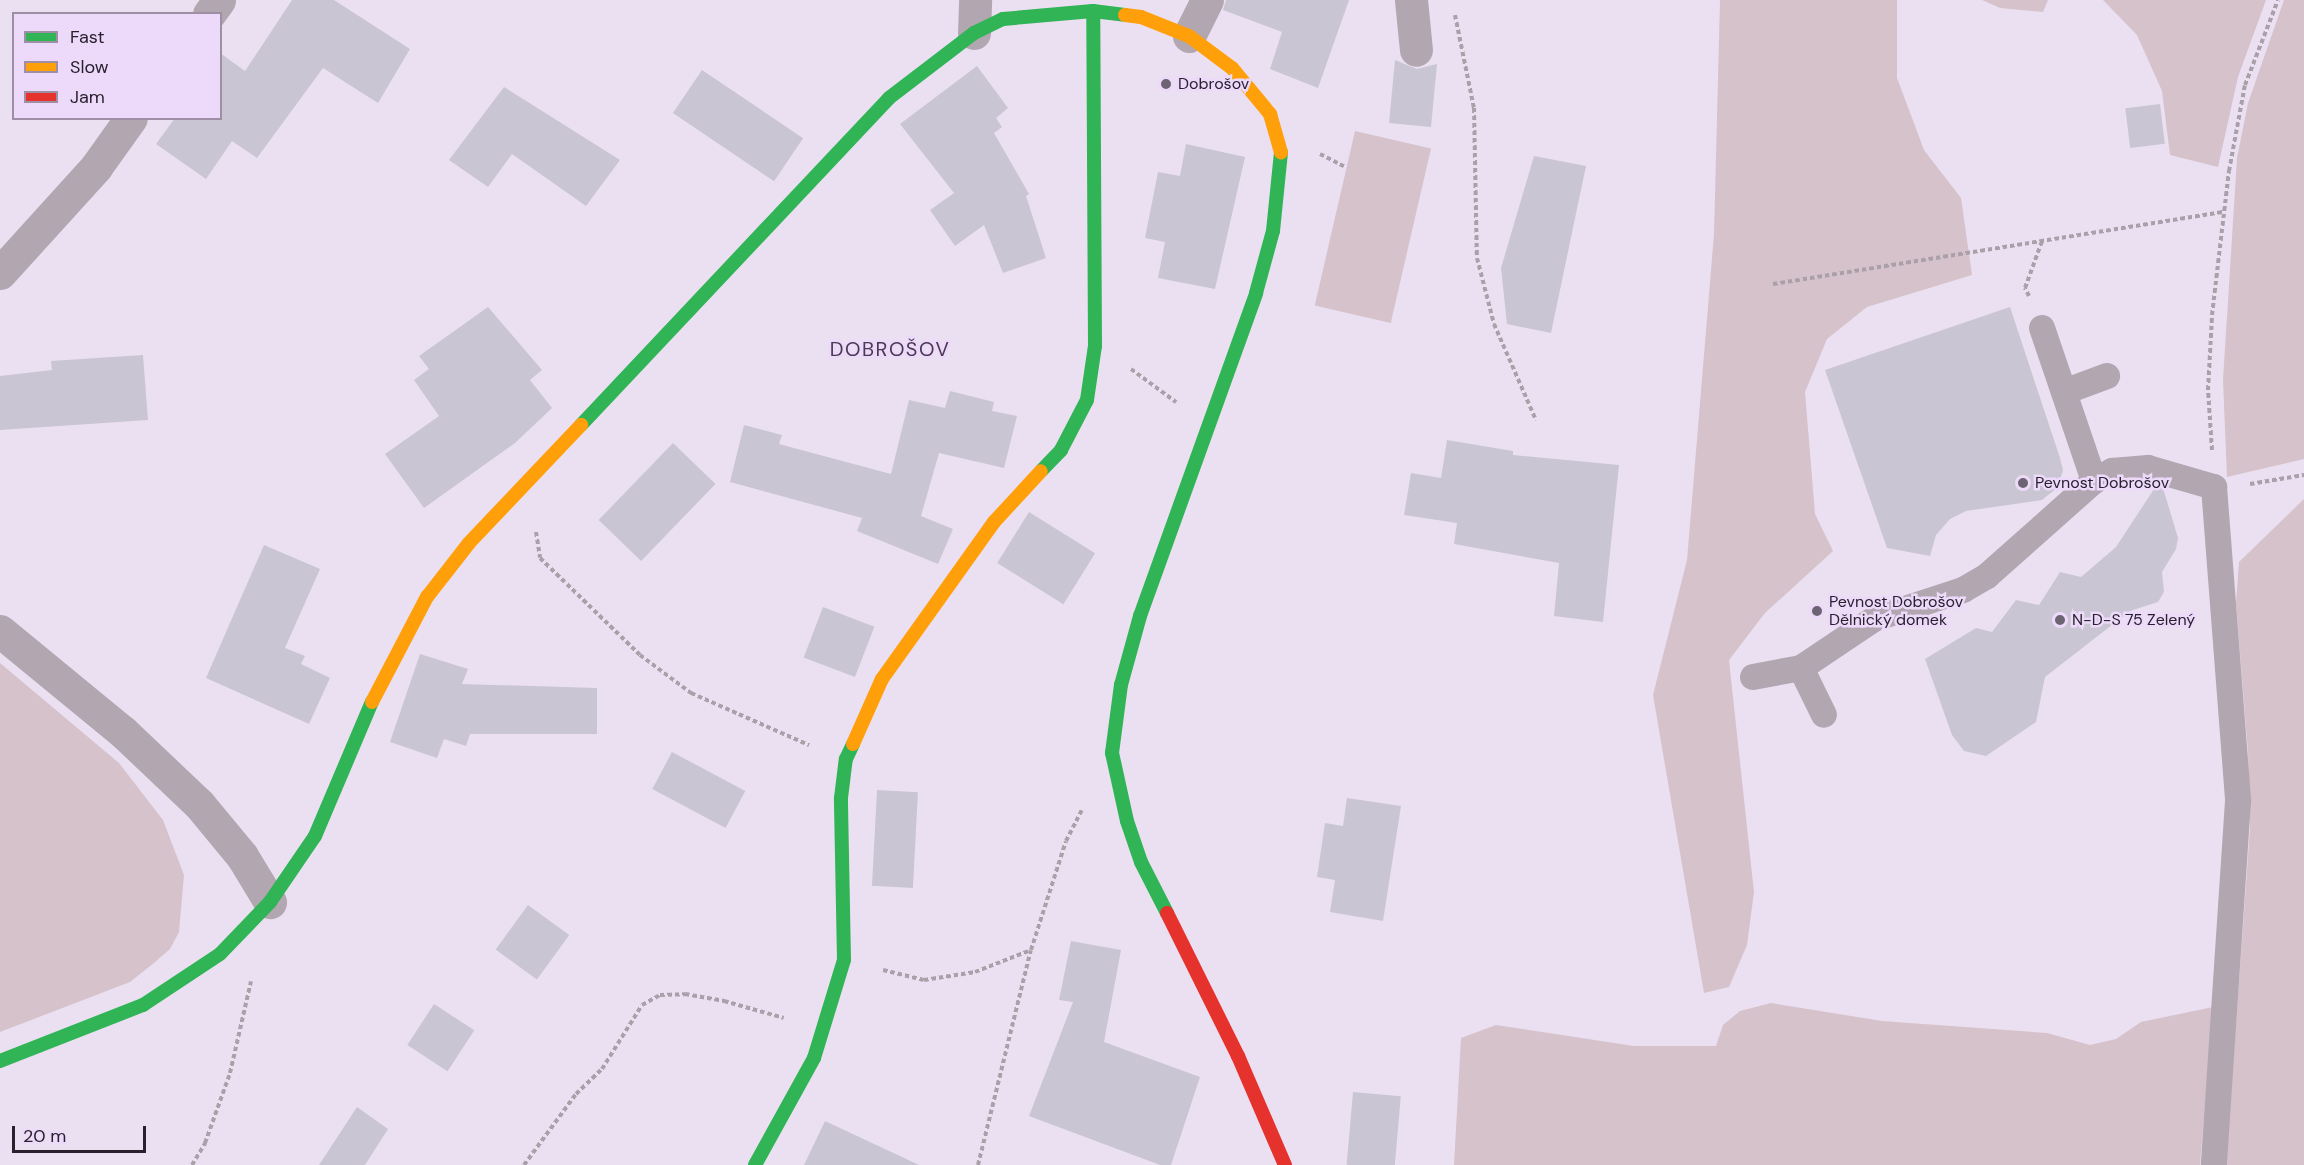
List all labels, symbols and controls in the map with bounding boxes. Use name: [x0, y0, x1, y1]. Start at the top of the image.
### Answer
legend: [12, 12, 222, 120]
text: Fast: [70, 25, 105, 49]
text: Slow: [70, 55, 109, 79]
place label: Dobrošov: [1178, 74, 1249, 94]
marker: Dobrošov: [1159, 77, 1173, 91]
text: Jam: [70, 85, 105, 109]
district label: DOBROŠOV: [830, 337, 950, 361]
place label: Pevnost Dobrošov: [2035, 473, 2169, 493]
marker: Pevnost Dobrošov: [2016, 476, 2030, 490]
place label: Pevnost Dobrošov Dělnický domek: [1829, 592, 1963, 630]
marker: Pevnost Dobrošov Dělnický domek: [1810, 604, 1824, 618]
place label: N-D-S 75 Zelený: [2072, 610, 2195, 630]
marker: N-D-S 75 Zelený: [2053, 613, 2067, 627]
scale bar: [15, 1114, 148, 1152]
text: 20 m: [23, 1124, 66, 1148]

